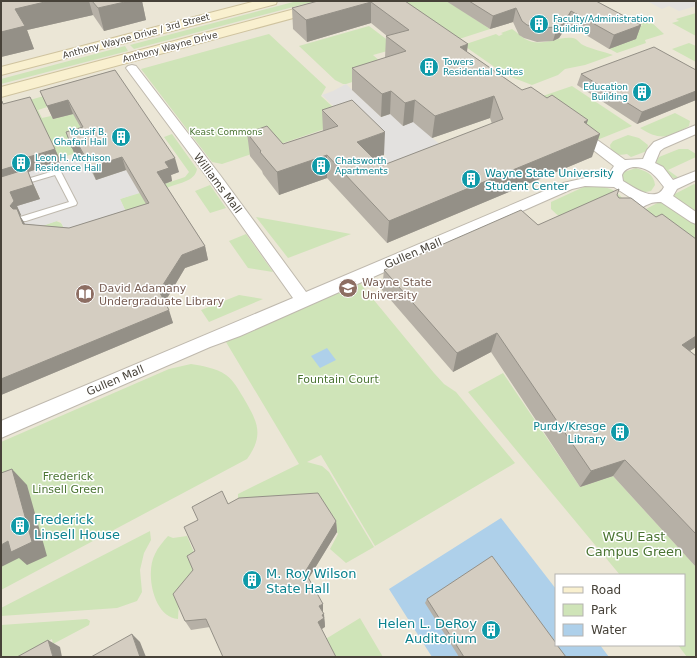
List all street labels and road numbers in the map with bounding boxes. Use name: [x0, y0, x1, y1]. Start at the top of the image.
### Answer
street label: Anthony Wayne Drive / 3rd Street: [61, 11, 211, 61]
street label: Anthony Wayne Drive: [121, 29, 219, 65]
street label: Williams Mall: [191, 151, 244, 216]
street label: Gullen Mall: [382, 236, 444, 271]
street label: Gullen Mall: [84, 363, 146, 398]

